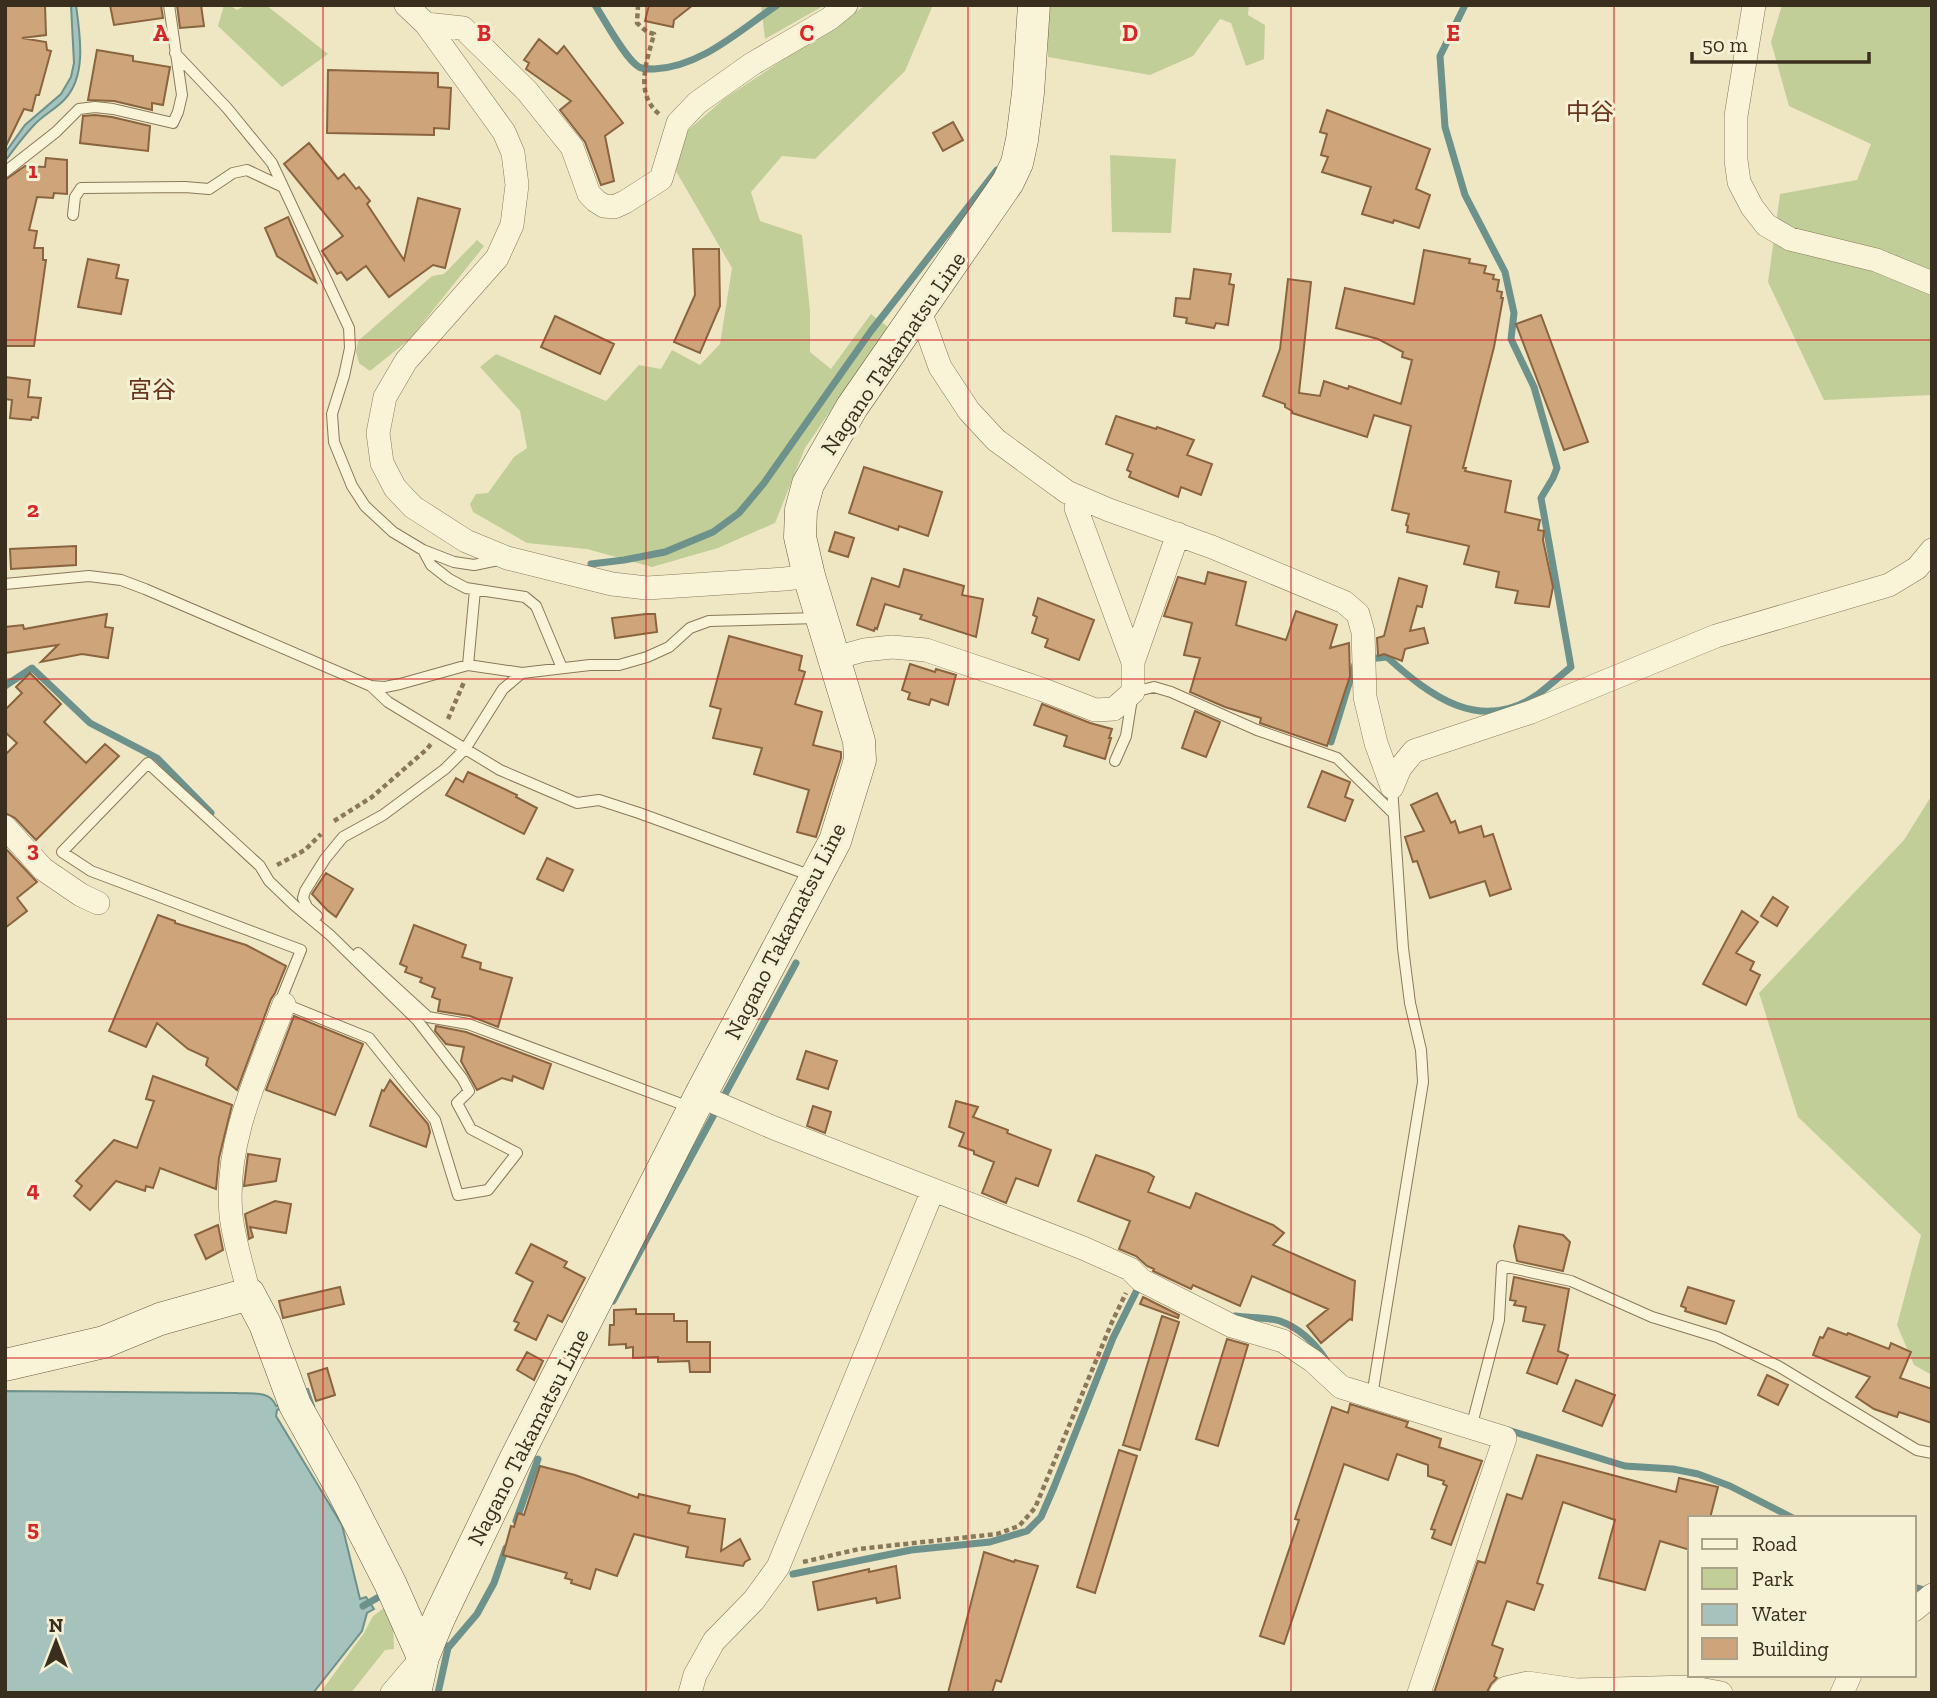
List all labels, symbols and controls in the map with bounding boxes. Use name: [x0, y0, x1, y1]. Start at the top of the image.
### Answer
text: A: [153, 19, 169, 47]
text: B: [477, 19, 491, 47]
text: C: [800, 19, 814, 47]
text: D: [1122, 19, 1138, 47]
text: E: [1446, 19, 1460, 47]
scale bar: [1692, 21, 1869, 65]
text: 50 m: [1702, 32, 1748, 57]
district label: 中谷: [1566, 97, 1614, 126]
text: 1: [28, 156, 38, 184]
street label: Nagano Takamatsu Line: [814, 246, 972, 460]
district label: 宮谷: [128, 375, 176, 404]
text: 2: [27, 495, 39, 523]
street label: Nagano Takamatsu Line: [718, 818, 852, 1044]
text: 3: [27, 835, 39, 863]
text: 4: [26, 1175, 40, 1203]
street label: Nagano Takamatsu Line: [461, 1324, 595, 1550]
text: 5: [27, 1514, 39, 1542]
legend: [1688, 1516, 1916, 1677]
text: Road: [1752, 1531, 1798, 1556]
text: Park: [1752, 1566, 1794, 1591]
text: Water: [1752, 1601, 1807, 1626]
north arrow: [21, 1607, 91, 1677]
text: N: [49, 1614, 63, 1637]
text: Building: [1752, 1636, 1829, 1661]

